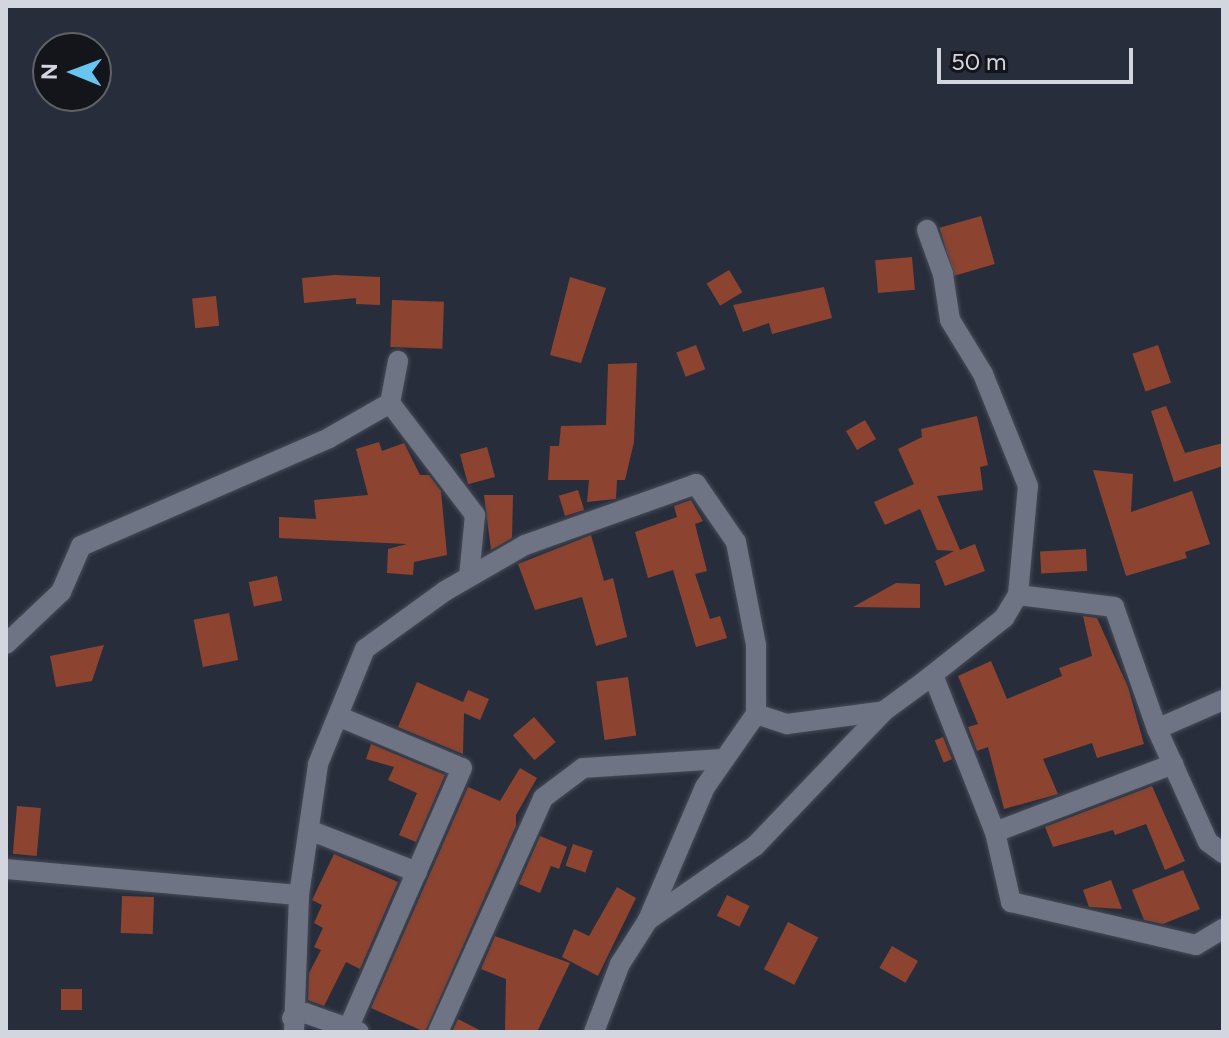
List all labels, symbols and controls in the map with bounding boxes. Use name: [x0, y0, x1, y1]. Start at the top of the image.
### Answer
north arrow: [32, 32, 112, 112]
scale bar: [941, 32, 1137, 82]
text: 50 m: [951, 47, 1007, 76]
text: N: [36, 63, 63, 80]

